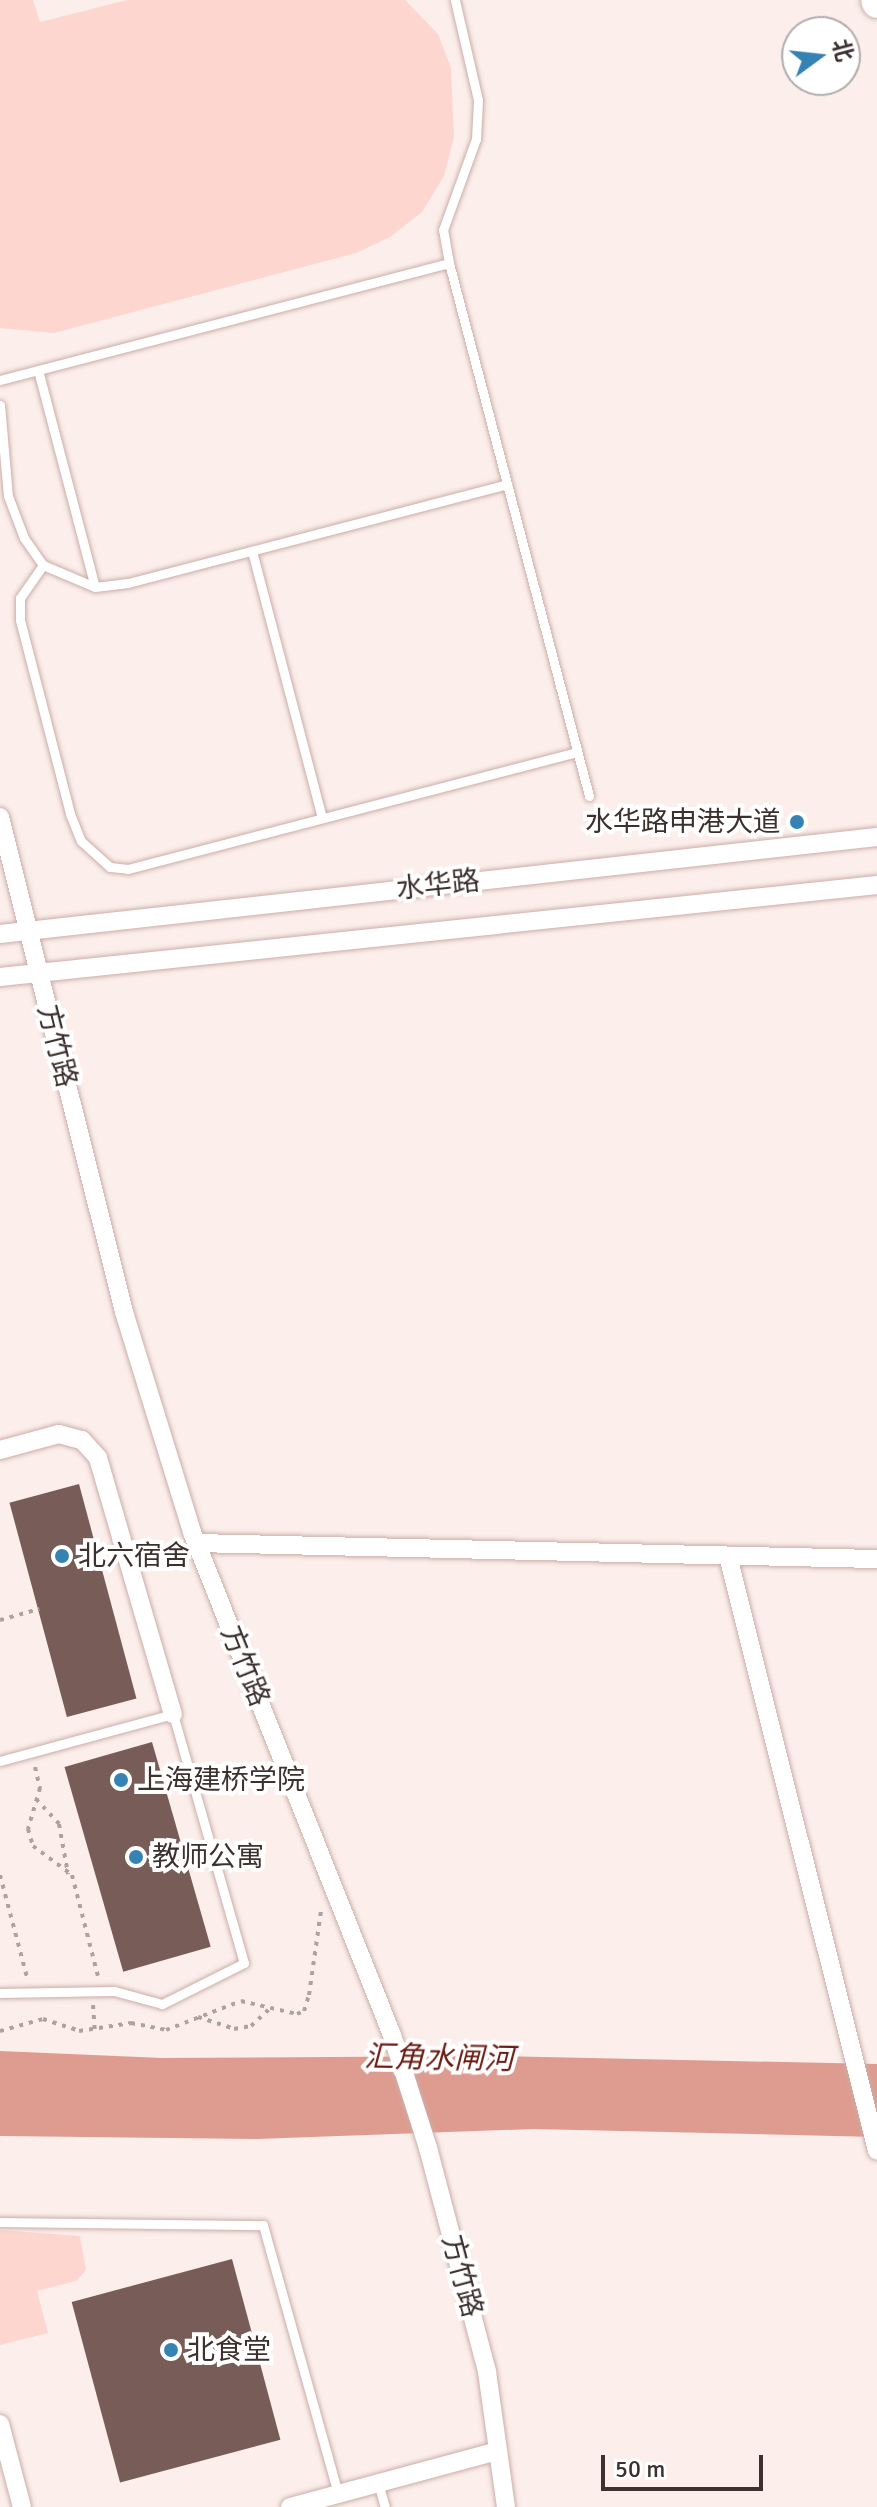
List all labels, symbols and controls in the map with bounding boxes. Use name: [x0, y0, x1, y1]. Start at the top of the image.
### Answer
north arrow: [781, 16, 861, 96]
text: 北: [827, 36, 859, 64]
place label: 水华路申港大道: [585, 805, 781, 839]
marker: 水华路申港大道: [788, 813, 806, 831]
street label: 水华路: [394, 864, 482, 906]
street label: 方竹路: [31, 1001, 83, 1091]
place label: 北六宿舍: [78, 1539, 190, 1573]
marker: 北六宿舍: [53, 1547, 71, 1565]
street label: 方竹路: [214, 1621, 276, 1711]
place label: 上海建桥学院: [137, 1763, 305, 1797]
marker: 上海建桥学院: [112, 1771, 130, 1789]
place label: 教师公寓: [152, 1840, 264, 1874]
marker: 教师公寓: [127, 1848, 145, 1866]
water label: 汇角水闸河: [364, 2040, 514, 2078]
street label: 方竹路: [435, 2231, 489, 2321]
place label: 北食堂: [187, 2333, 271, 2367]
marker: 北食堂: [162, 2341, 180, 2359]
scale bar: [605, 2439, 767, 2489]
text: 50 m: [615, 2454, 665, 2484]

